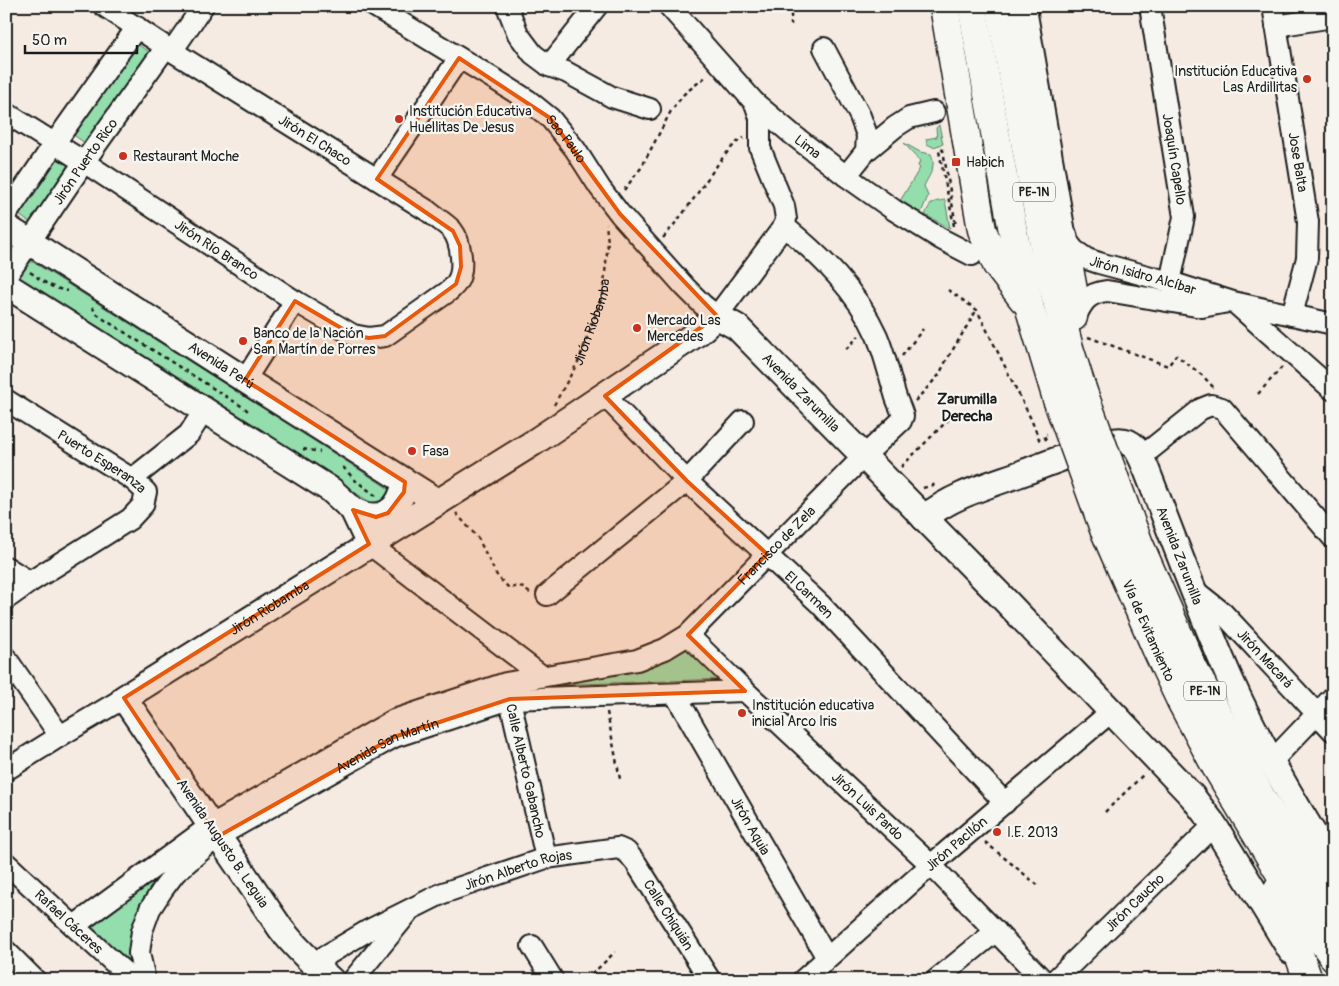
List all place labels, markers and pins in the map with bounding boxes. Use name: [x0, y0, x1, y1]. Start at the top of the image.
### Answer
place label: Institución Educativa Las Ardillitas: [1174, 63, 1298, 96]
marker: Institución Educativa Las Ardillitas: [1301, 73, 1313, 85]
place label: Institución Educativa Huellitas De Jesus: [409, 103, 532, 136]
marker: Institución Educativa Huellitas De Jesus: [393, 113, 405, 125]
place label: Restaurant Moche: [133, 148, 239, 165]
marker: Restaurant Moche: [117, 150, 129, 162]
place label: Habich: [966, 154, 1004, 171]
marker: Habich: [950, 156, 962, 168]
place label: Mercado Las Mercedes: [647, 312, 721, 345]
marker: Mercado Las Mercedes: [631, 322, 643, 334]
place label: Banco de la Nación San Martín de Porres: [253, 325, 376, 358]
marker: Banco de la Nación San Martín de Porres: [237, 335, 249, 347]
place label: Fasa: [422, 443, 449, 460]
marker: Fasa: [406, 445, 418, 457]
place label: Institución educativa inicial Arco Iris: [752, 697, 874, 730]
marker: Institución educativa inicial Arco Iris: [736, 707, 748, 719]
place label: I.E. 2013: [1007, 824, 1058, 841]
marker: I.E. 2013: [991, 826, 1003, 838]

